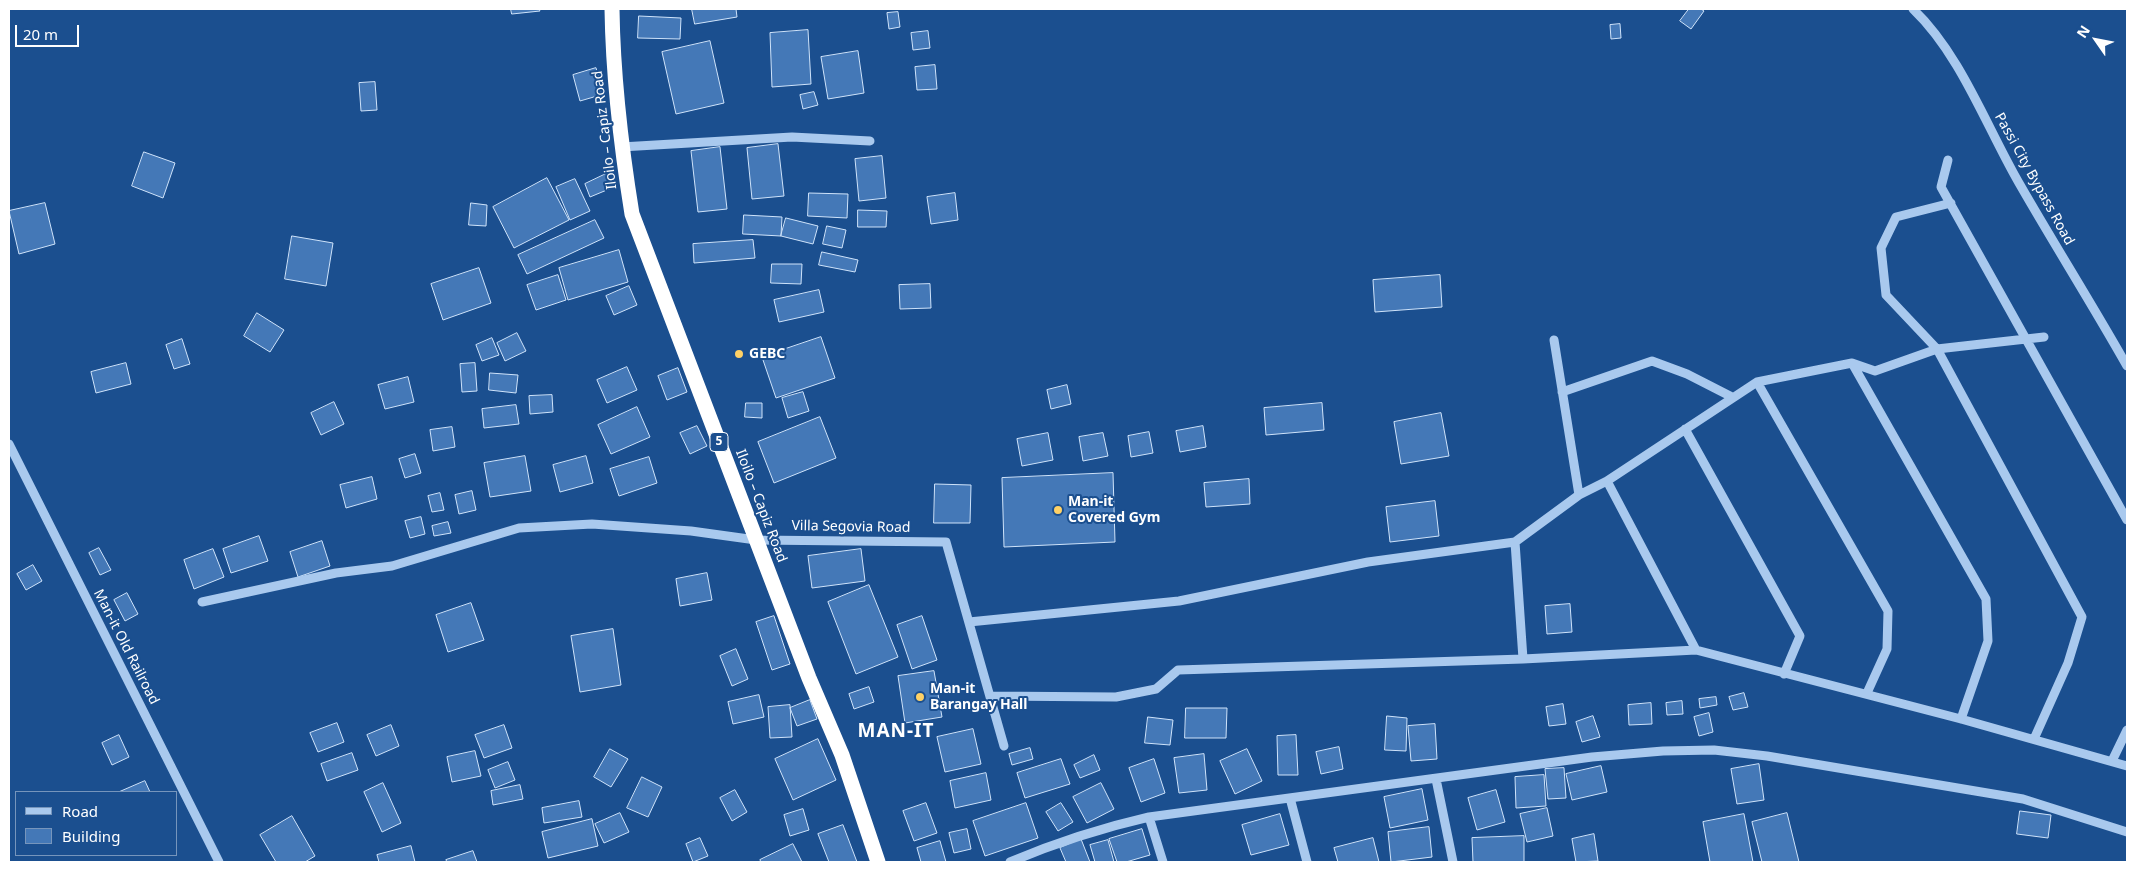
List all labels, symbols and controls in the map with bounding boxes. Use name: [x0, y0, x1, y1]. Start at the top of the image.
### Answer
scale bar: [18, 15, 81, 47]
north arrow: [2071, 15, 2121, 65]
text: N: [2072, 22, 2094, 42]
text: 20 m: [23, 24, 58, 44]
street label: Iloilo – Capiz Road: [589, 70, 621, 190]
street label: Passi City Bypass Road: [1991, 110, 2077, 248]
place label: GEBC: [749, 346, 785, 362]
marker: GEBC: [733, 348, 745, 360]
road number: 5: [710, 432, 728, 452]
street label: Iloilo – Capiz Road: [732, 447, 790, 565]
place label: Man-it Covered Gym: [1068, 494, 1160, 526]
marker: Man-it Covered Gym: [1052, 504, 1064, 516]
street label: Villa Segovia Road: [791, 518, 911, 536]
street label: Man-it Old Railroad: [90, 587, 162, 707]
place label: Man-it Barangay Hall: [930, 681, 1027, 714]
marker: Man-it Barangay Hall: [914, 691, 926, 703]
district label: MAN-IT: [857, 721, 935, 743]
legend: [15, 791, 178, 856]
text: Road: [62, 801, 98, 821]
text: Building: [62, 826, 120, 846]

